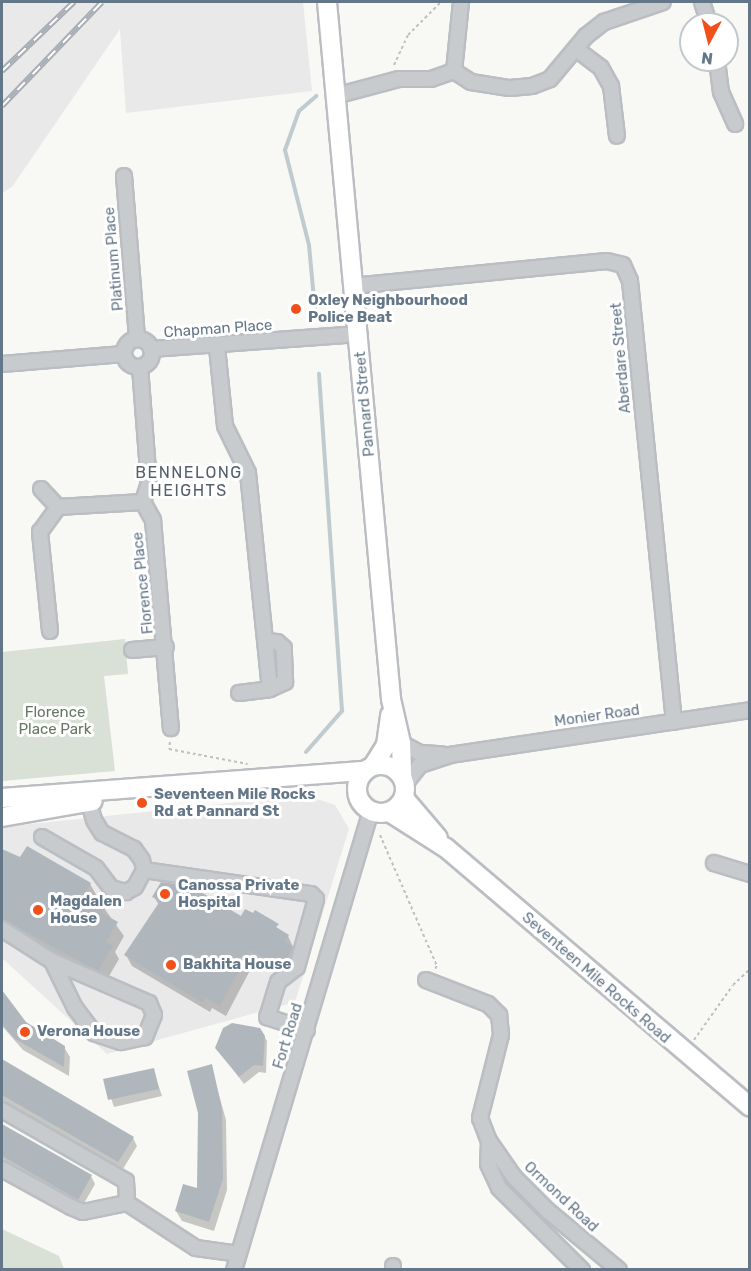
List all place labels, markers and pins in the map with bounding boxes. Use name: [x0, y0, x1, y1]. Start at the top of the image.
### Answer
place label: Oxley Neighbourhood Police Beat: [308, 291, 468, 326]
marker: Oxley Neighbourhood Police Beat: [289, 302, 303, 316]
place label: Seventeen Mile Rocks Rd at Pannard St: [154, 785, 316, 820]
marker: Seventeen Mile Rocks Rd at Pannard St: [135, 796, 149, 810]
place label: Canossa Private Hospital: [178, 876, 299, 911]
marker: Canossa Private Hospital: [156, 885, 174, 903]
place label: Magdalen House: [50, 892, 122, 927]
marker: Magdalen House: [31, 903, 45, 917]
place label: Bakhita House: [183, 956, 291, 974]
marker: Bakhita House: [164, 958, 178, 972]
place label: Verona House: [37, 1023, 140, 1041]
marker: Verona House: [18, 1025, 32, 1039]

